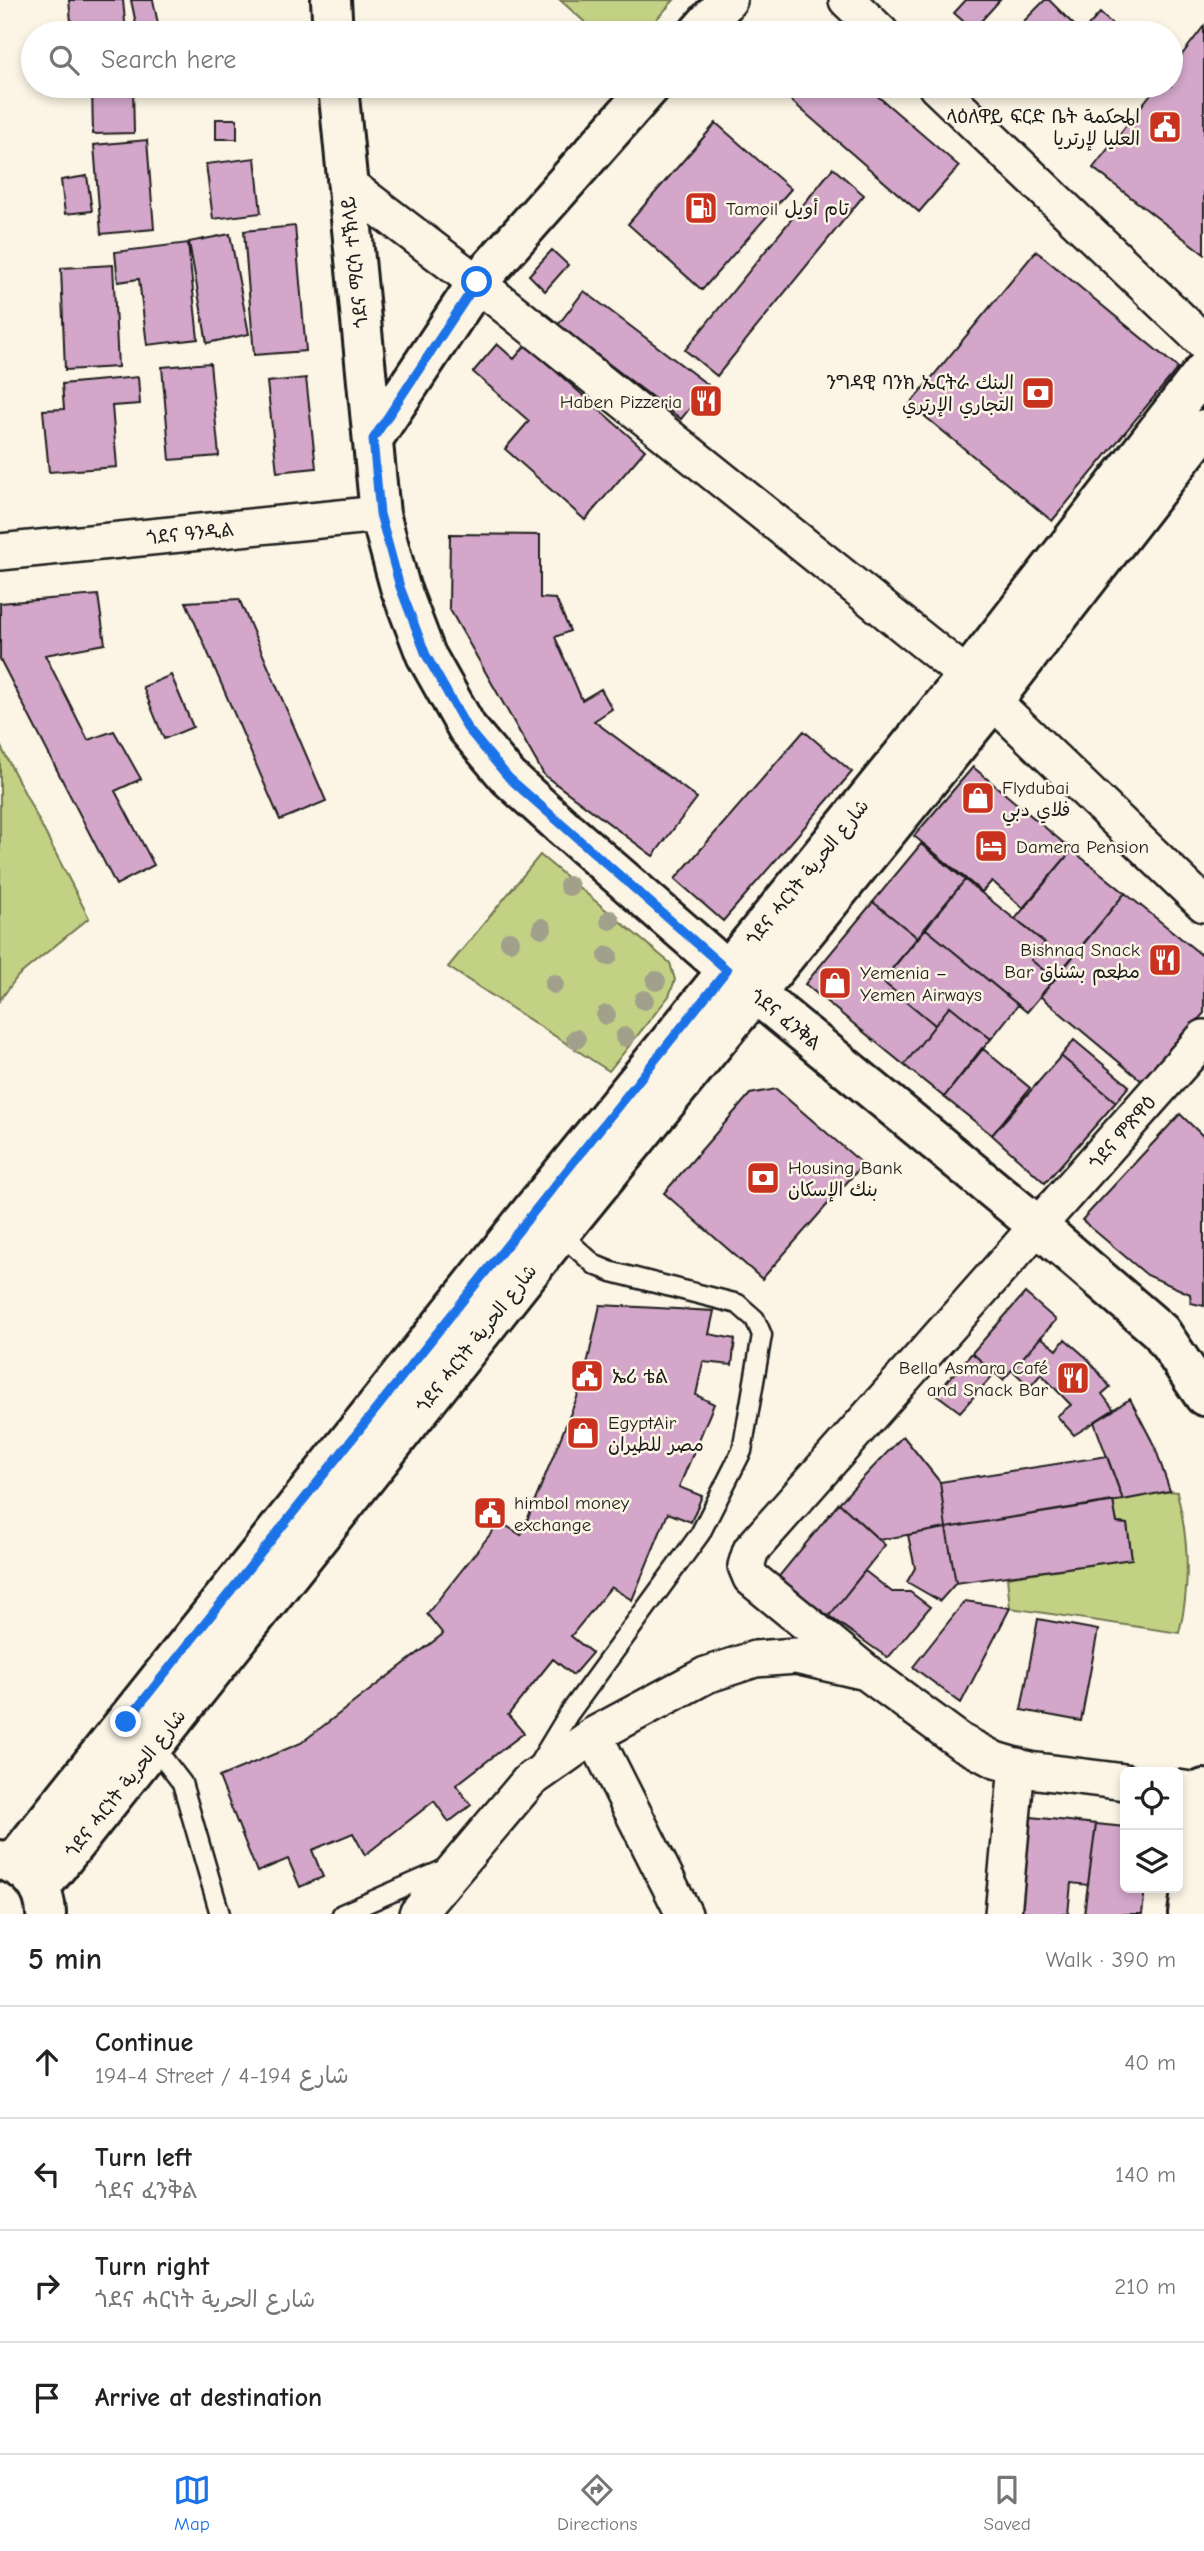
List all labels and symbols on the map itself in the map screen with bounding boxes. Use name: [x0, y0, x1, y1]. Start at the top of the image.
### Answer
place label: ላዕለዋይ ፍርድ ቤት المحكمة العليا لإرتريا: [946, 106, 1140, 151]
public building icon: ላዕለዋይ ፍርድ ቤት المحكمة العليا لإرتريا: [1146, 108, 1184, 146]
fuel station icon: Tamoil تام أويل: [682, 189, 720, 227]
street label: ጎደና ማርሳ ተኽላይ: [337, 195, 373, 329]
place label: Tamoil تام أويل: [726, 198, 849, 223]
route start: [461, 266, 492, 297]
place label: ንግዳዊ ባንክ ኤርትራ البنك التجاري الإرتري: [827, 372, 1014, 419]
bank icon: ንግዳዊ ባንክ ኤርትራ البنك التجاري الإرتري: [1019, 374, 1057, 412]
restaurant icon: Haben Pizzeria: [687, 382, 725, 420]
place label: Haben Pizzeria: [560, 391, 682, 413]
street label: ጎደና ዓንዲል: [145, 518, 235, 550]
place label: Flydubai فلاي دبي: [1002, 777, 1070, 826]
shop icon: Flydubai فلاي دبي: [959, 779, 997, 817]
street label: ጎደና ሓርነት شارع الحرية: [742, 795, 875, 952]
hotel icon: Damera Pension: [972, 827, 1010, 865]
place label: Damera Pension: [1016, 836, 1149, 858]
place label: Bishnaq Snack Bar مطعم بشناق: [1004, 939, 1141, 986]
restaurant icon: Bishnaq Snack Bar مطعم بشناق: [1146, 941, 1184, 979]
place label: Yemenia – Yemen Airways: [860, 962, 982, 1006]
shop icon: Yemenia – Yemen Airways: [816, 964, 854, 1002]
street label: ጎደና ፈንቅል: [746, 985, 825, 1055]
street label: ጎደና ምጽዋዕ: [1085, 1091, 1161, 1174]
place label: Housing Bank بنك الإسكان: [788, 1157, 903, 1202]
bank icon: Housing Bank بنك الإسكان: [744, 1159, 782, 1197]
street label: ጎደና ሓርነት شارع الحرية: [412, 1260, 543, 1418]
public building icon: ኤሪ ቴል: [568, 1357, 606, 1395]
place label: Bella Asmara Café and Snack Bar: [899, 1357, 1048, 1401]
restaurant icon: Bella Asmara Café and Snack Bar: [1054, 1359, 1092, 1397]
place label: ኤሪ ቴል: [612, 1366, 668, 1388]
place label: EgyptAir مصر للطيران: [608, 1412, 704, 1456]
shop icon: EgyptAir مصر للطيران: [564, 1414, 602, 1452]
place label: himbol money exchange: [514, 1492, 630, 1536]
public building icon: himbol money exchange: [471, 1494, 509, 1532]
street label: ጎደና ሓርነት شارع الحرية: [61, 1705, 192, 1863]
route end: [110, 1706, 141, 1737]

